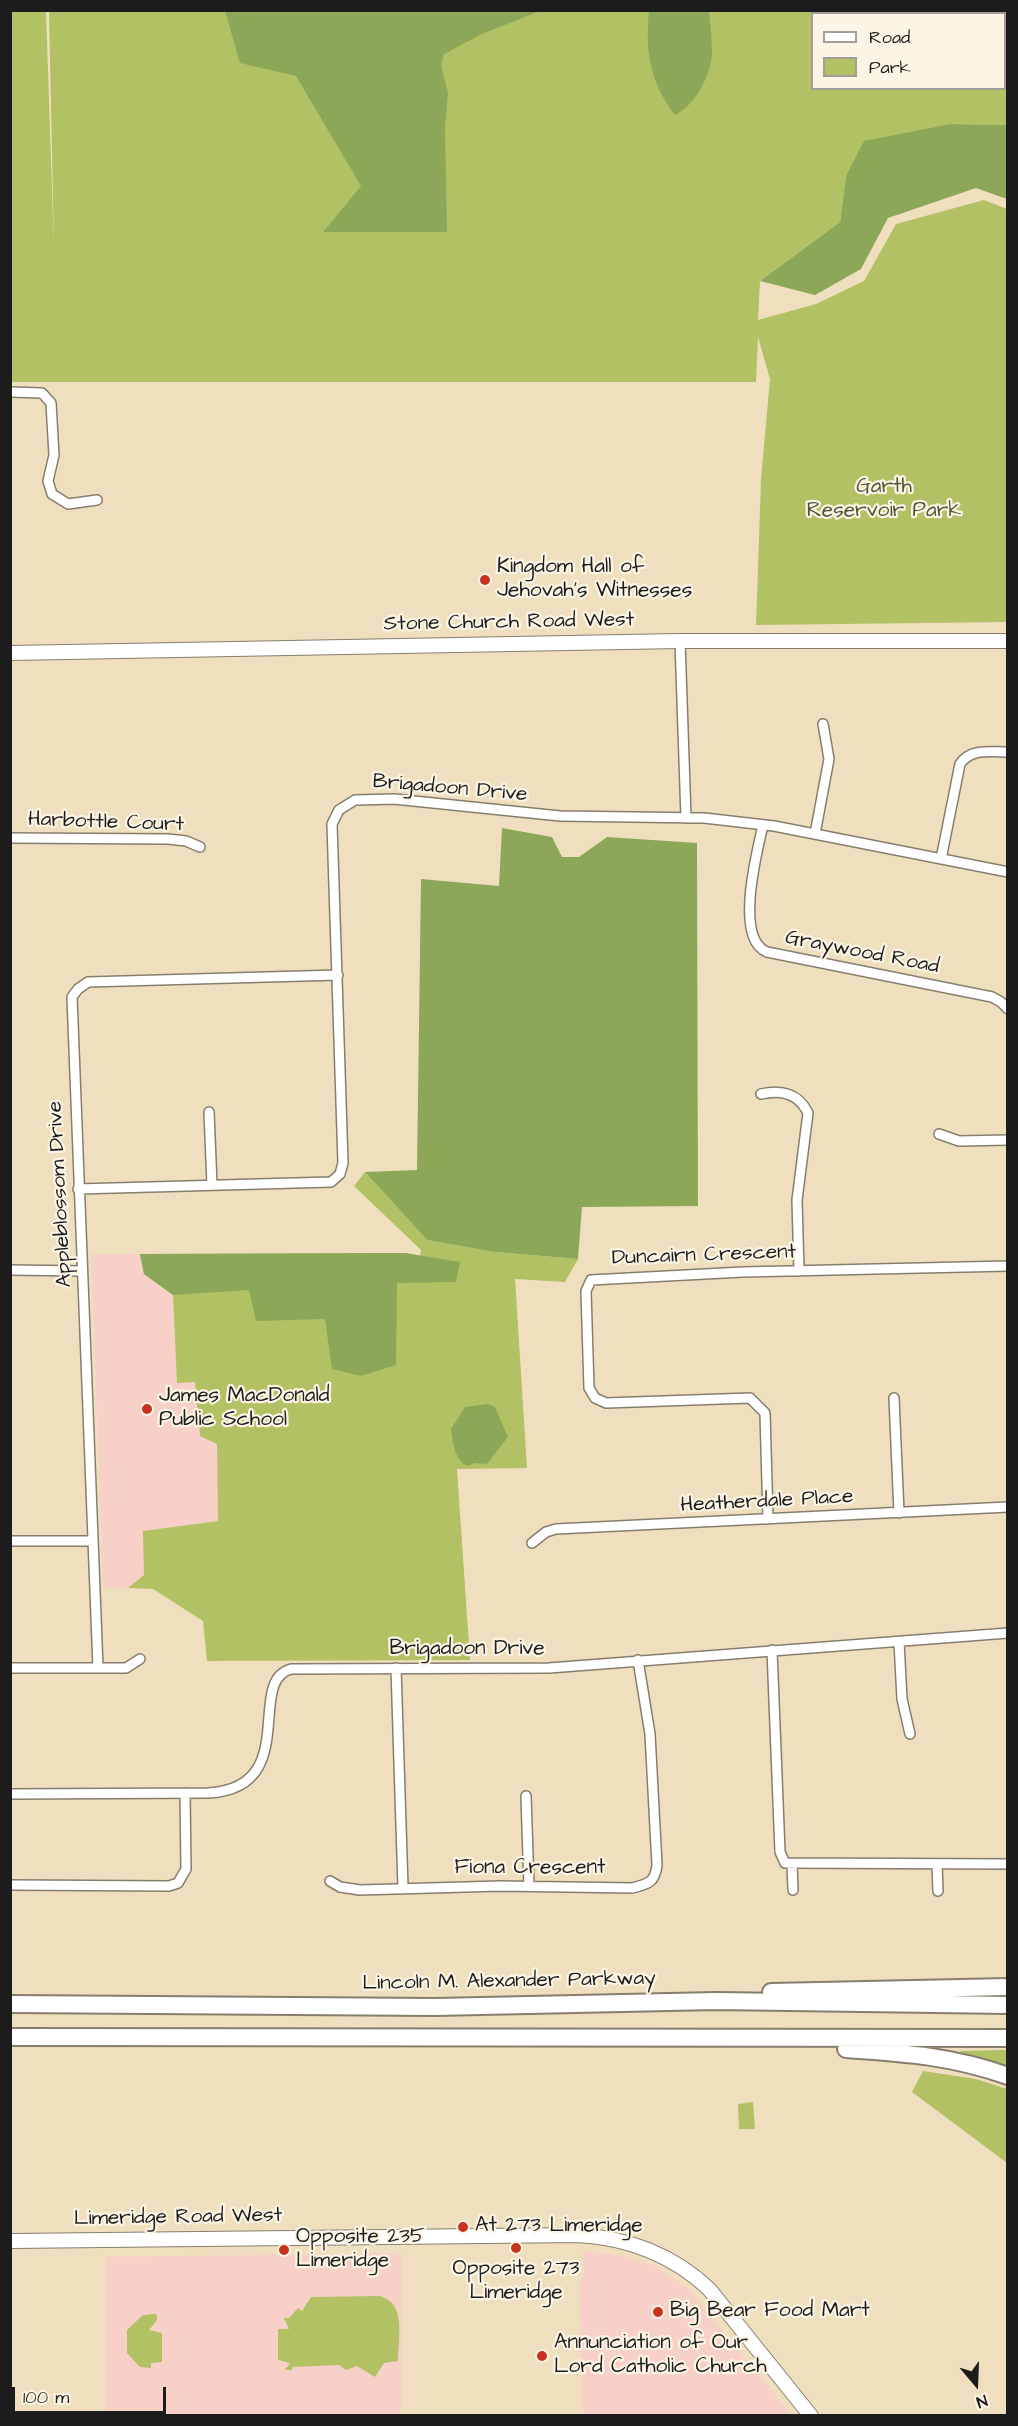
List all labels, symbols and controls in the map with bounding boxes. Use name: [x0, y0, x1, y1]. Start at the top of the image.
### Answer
legend: [811, 12, 1006, 90]
text: Road: [869, 25, 910, 50]
text: Park: [869, 55, 911, 80]
park label: Garth Reservoir Park: [807, 475, 961, 525]
place label: Kingdom Hall of Jehovah's Witnesses: [497, 555, 692, 605]
marker: Kingdom Hall of Jehovah's Witnesses: [478, 573, 492, 587]
street label: Stone Church Road West: [384, 608, 634, 638]
street label: Brigadoon Drive: [372, 770, 528, 808]
street label: Harbottle Court: [28, 808, 184, 838]
street label: Graywood Road: [783, 926, 941, 980]
street label: Appleblossom Drive: [44, 1100, 78, 1288]
street label: Duncairn Crescent: [611, 1240, 797, 1272]
place label: James MacDonald Public School: [159, 1384, 329, 1434]
marker: James MacDonald Public School: [140, 1402, 154, 1416]
street label: Heatherdale Place: [680, 1485, 854, 1519]
street label: Brigadoon Drive: [389, 1637, 545, 1663]
street label: Fiona Crescent: [454, 1856, 606, 1882]
street label: Lincoln M. Alexander Parkway: [362, 1967, 656, 1997]
street label: Limeridge Road West: [74, 2204, 282, 2232]
place label: At 273 Limeridge: [475, 2214, 643, 2240]
marker: At 273 Limeridge: [456, 2220, 470, 2234]
place label: Opposite 235 Limeridge: [296, 2225, 425, 2275]
marker: Opposite 273 Limeridge: [509, 2241, 523, 2255]
marker: Opposite 235 Limeridge: [277, 2243, 291, 2257]
place label: Opposite 273 Limeridge: [453, 2257, 579, 2307]
place label: Big Bear Food Mart: [670, 2299, 870, 2325]
marker: Big Bear Food Mart: [651, 2305, 665, 2319]
place label: Annunciation of Our Lord Catholic Church: [554, 2331, 767, 2381]
marker: Annunciation of Our Lord Catholic Church: [535, 2349, 549, 2363]
north arrow: [946, 2354, 1006, 2414]
scale bar: [15, 2375, 170, 2413]
text: 100 m: [23, 2385, 69, 2410]
text: N: [974, 2389, 990, 2413]

